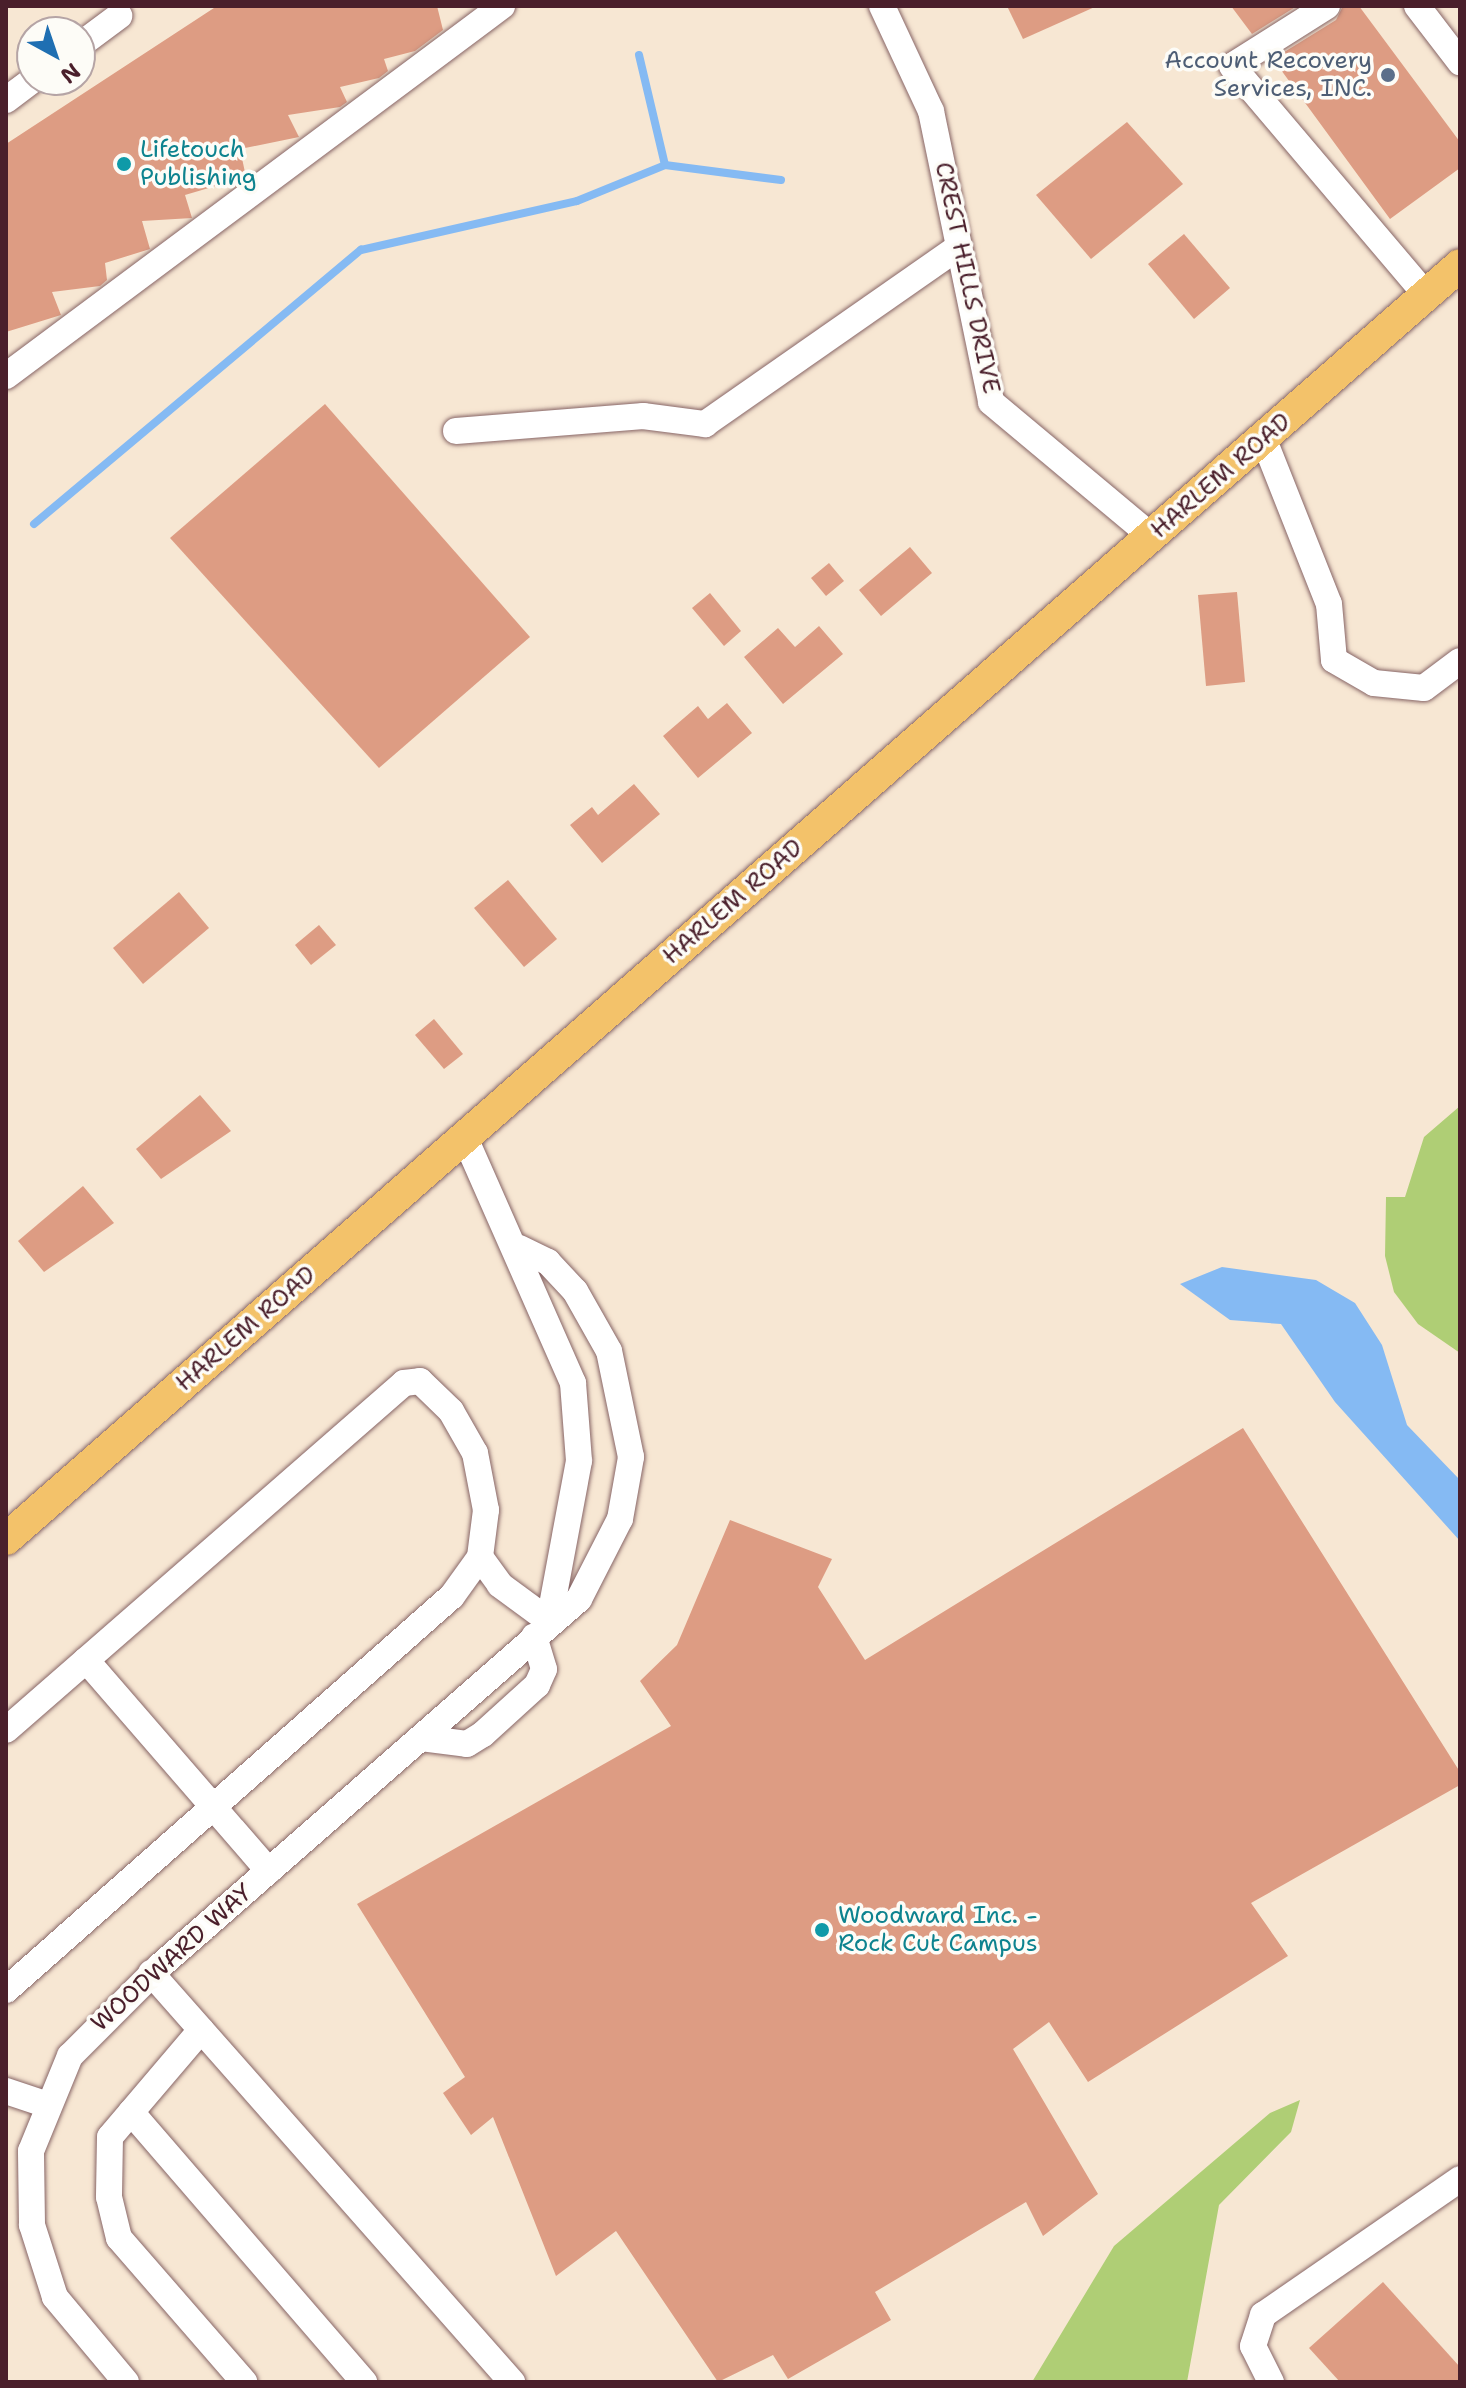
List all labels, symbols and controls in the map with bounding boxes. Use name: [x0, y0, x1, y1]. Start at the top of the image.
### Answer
north arrow: [16, 16, 96, 96]
place label: Account Recovery Services, INC.: [1165, 47, 1372, 103]
text: N: [54, 57, 86, 90]
marker: Account Recovery Services, INC.: [1379, 66, 1397, 84]
place label: Lifetouch Publishing: [140, 136, 257, 192]
marker: Lifetouch Publishing: [115, 155, 133, 173]
street label: CREST HILLS DRIVE: [928, 160, 1006, 396]
street label: HARLEM ROAD: [1145, 407, 1297, 545]
street label: HARLEM ROAD: [657, 833, 809, 971]
street label: HARLEM ROAD: [170, 1260, 322, 1398]
street label: WOODWARD WAY: [86, 1878, 258, 2038]
place label: Woodward Inc. - Rock Cut Campus: [838, 1902, 1038, 1958]
marker: Woodward Inc. - Rock Cut Campus: [813, 1921, 831, 1939]

